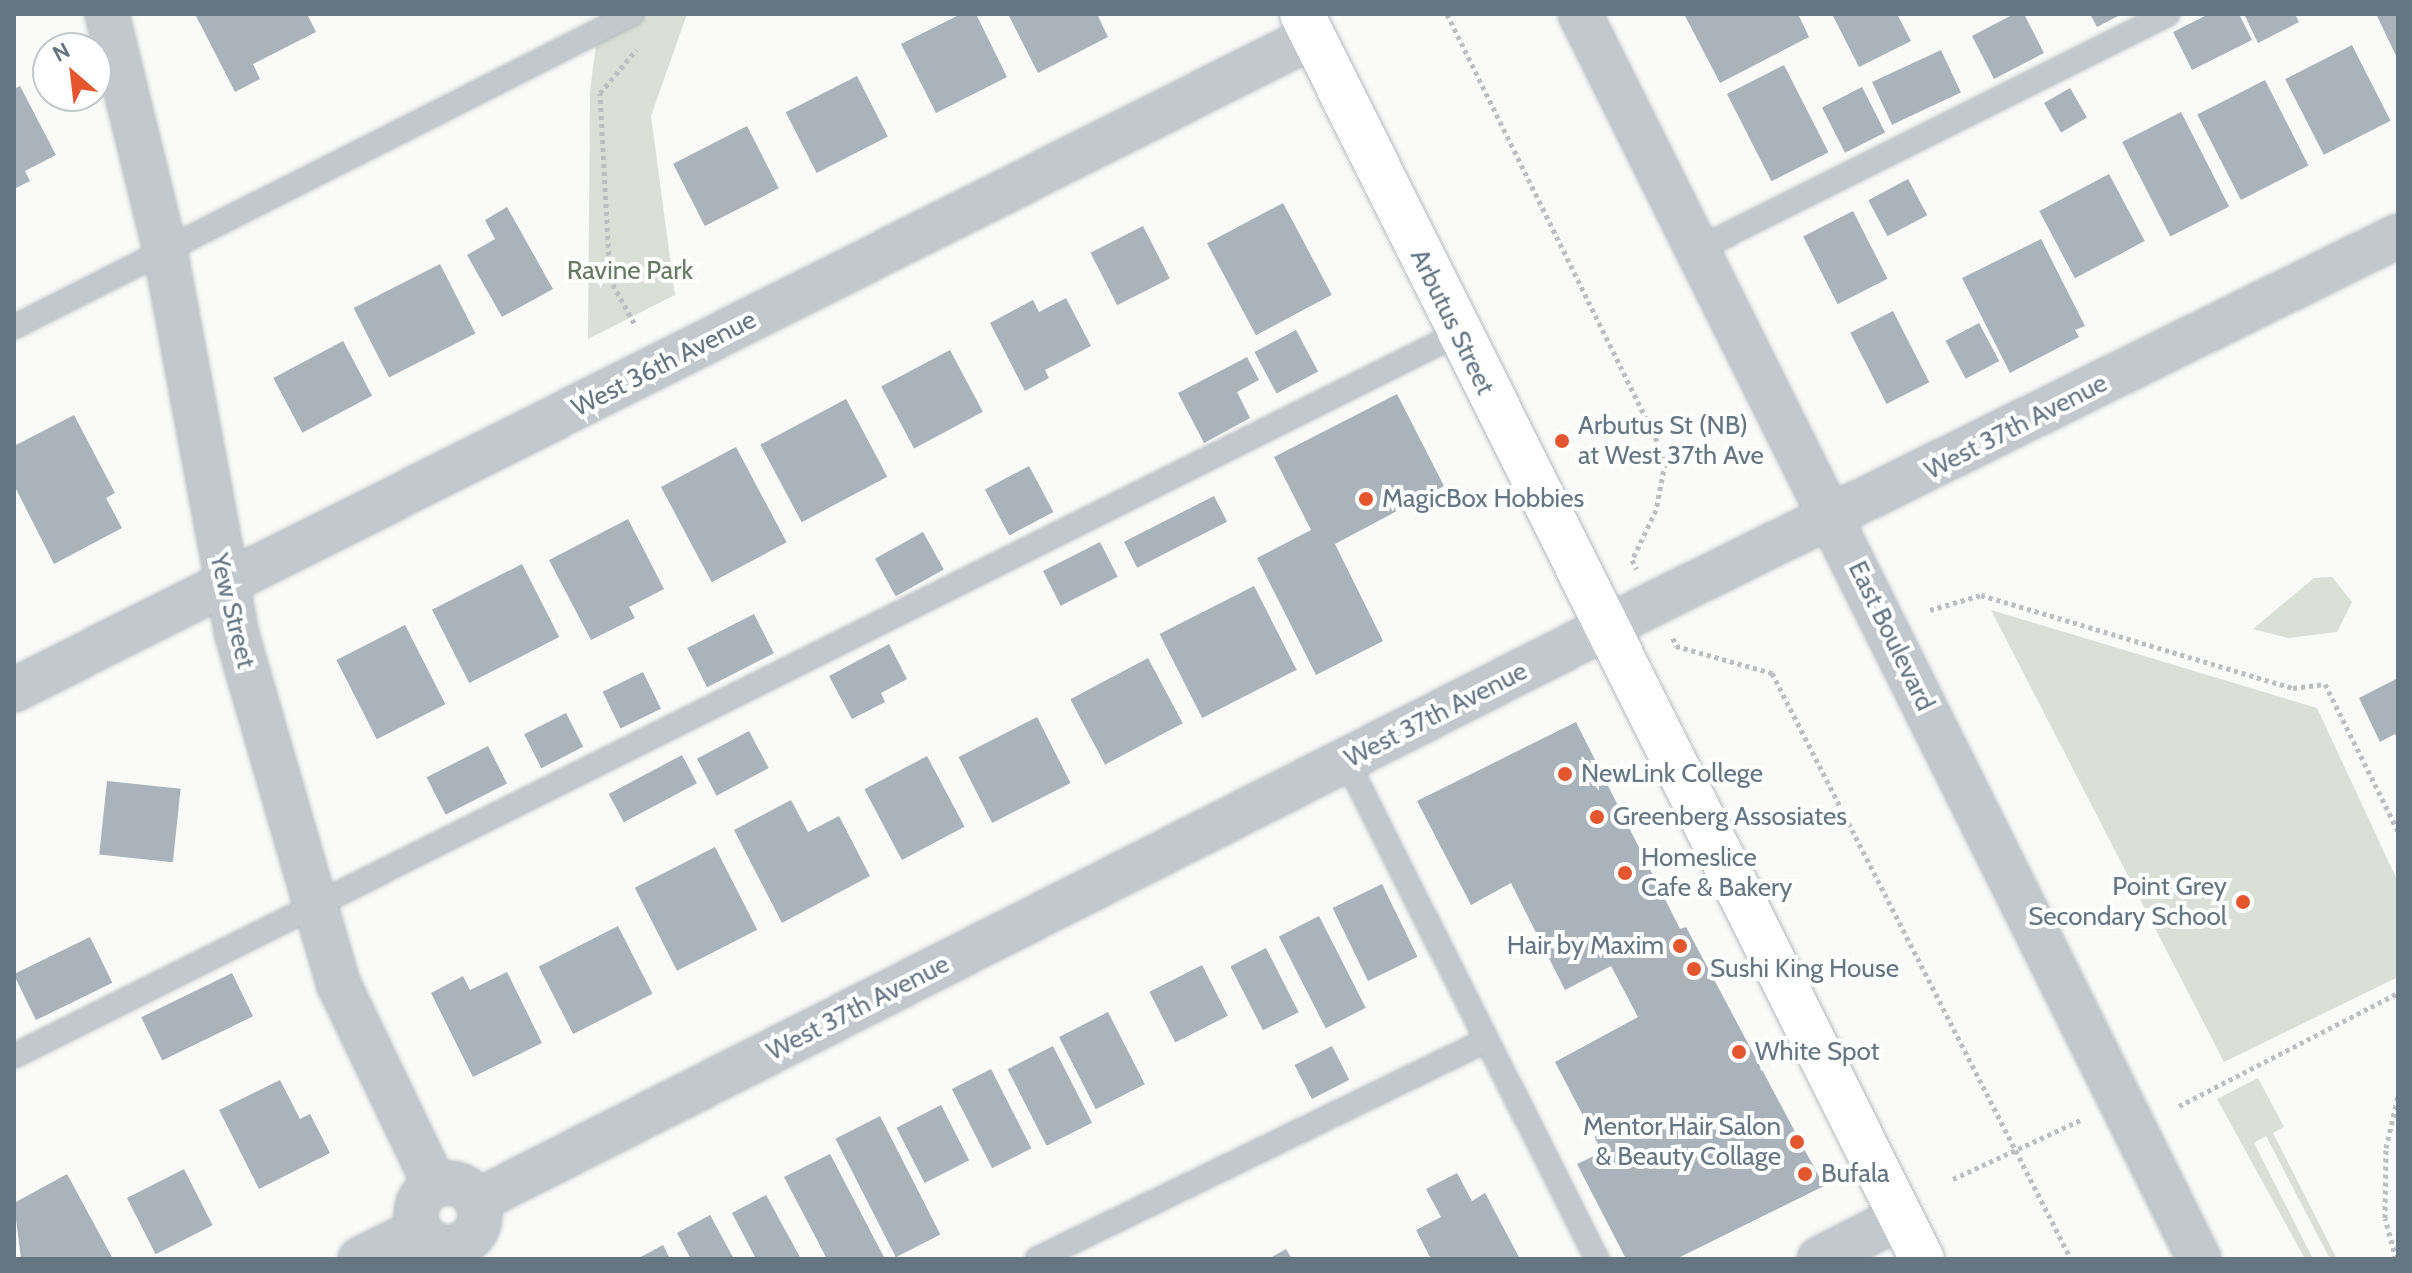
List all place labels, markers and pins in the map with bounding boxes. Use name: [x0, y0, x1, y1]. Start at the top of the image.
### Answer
place label: Arbutus St (NB) at West 37th Ave: [1578, 410, 1764, 472]
marker: Arbutus St (NB) at West 37th Ave: [1553, 432, 1571, 450]
place label: MagicBox Hobbies: [1382, 483, 1584, 515]
marker: MagicBox Hobbies: [1357, 490, 1375, 508]
place label: NewLink College: [1581, 758, 1763, 790]
marker: NewLink College: [1556, 765, 1574, 783]
place label: Greenberg Assosiates: [1613, 801, 1847, 833]
marker: Greenberg Assosiates: [1588, 808, 1606, 826]
place label: Homeslice Cafe & Bakery: [1641, 842, 1792, 904]
marker: Homeslice Cafe & Bakery: [1616, 864, 1634, 882]
place label: Point Grey Secondary School: [2028, 871, 2227, 932]
marker: Point Grey Secondary School: [2234, 893, 2252, 911]
place label: Hair by Maxim: [1507, 930, 1664, 962]
marker: Hair by Maxim: [1671, 937, 1689, 955]
place label: Sushi King House: [1710, 953, 1899, 985]
marker: Sushi King House: [1685, 960, 1703, 978]
place label: White Spot: [1755, 1036, 1879, 1068]
marker: White Spot: [1730, 1043, 1748, 1061]
place label: Mentor Hair Salon & Beauty Collage: [1583, 1111, 1781, 1172]
marker: Mentor Hair Salon & Beauty Collage: [1788, 1133, 1806, 1151]
place label: Bufala: [1821, 1158, 1890, 1190]
marker: Bufala: [1796, 1165, 1814, 1183]

